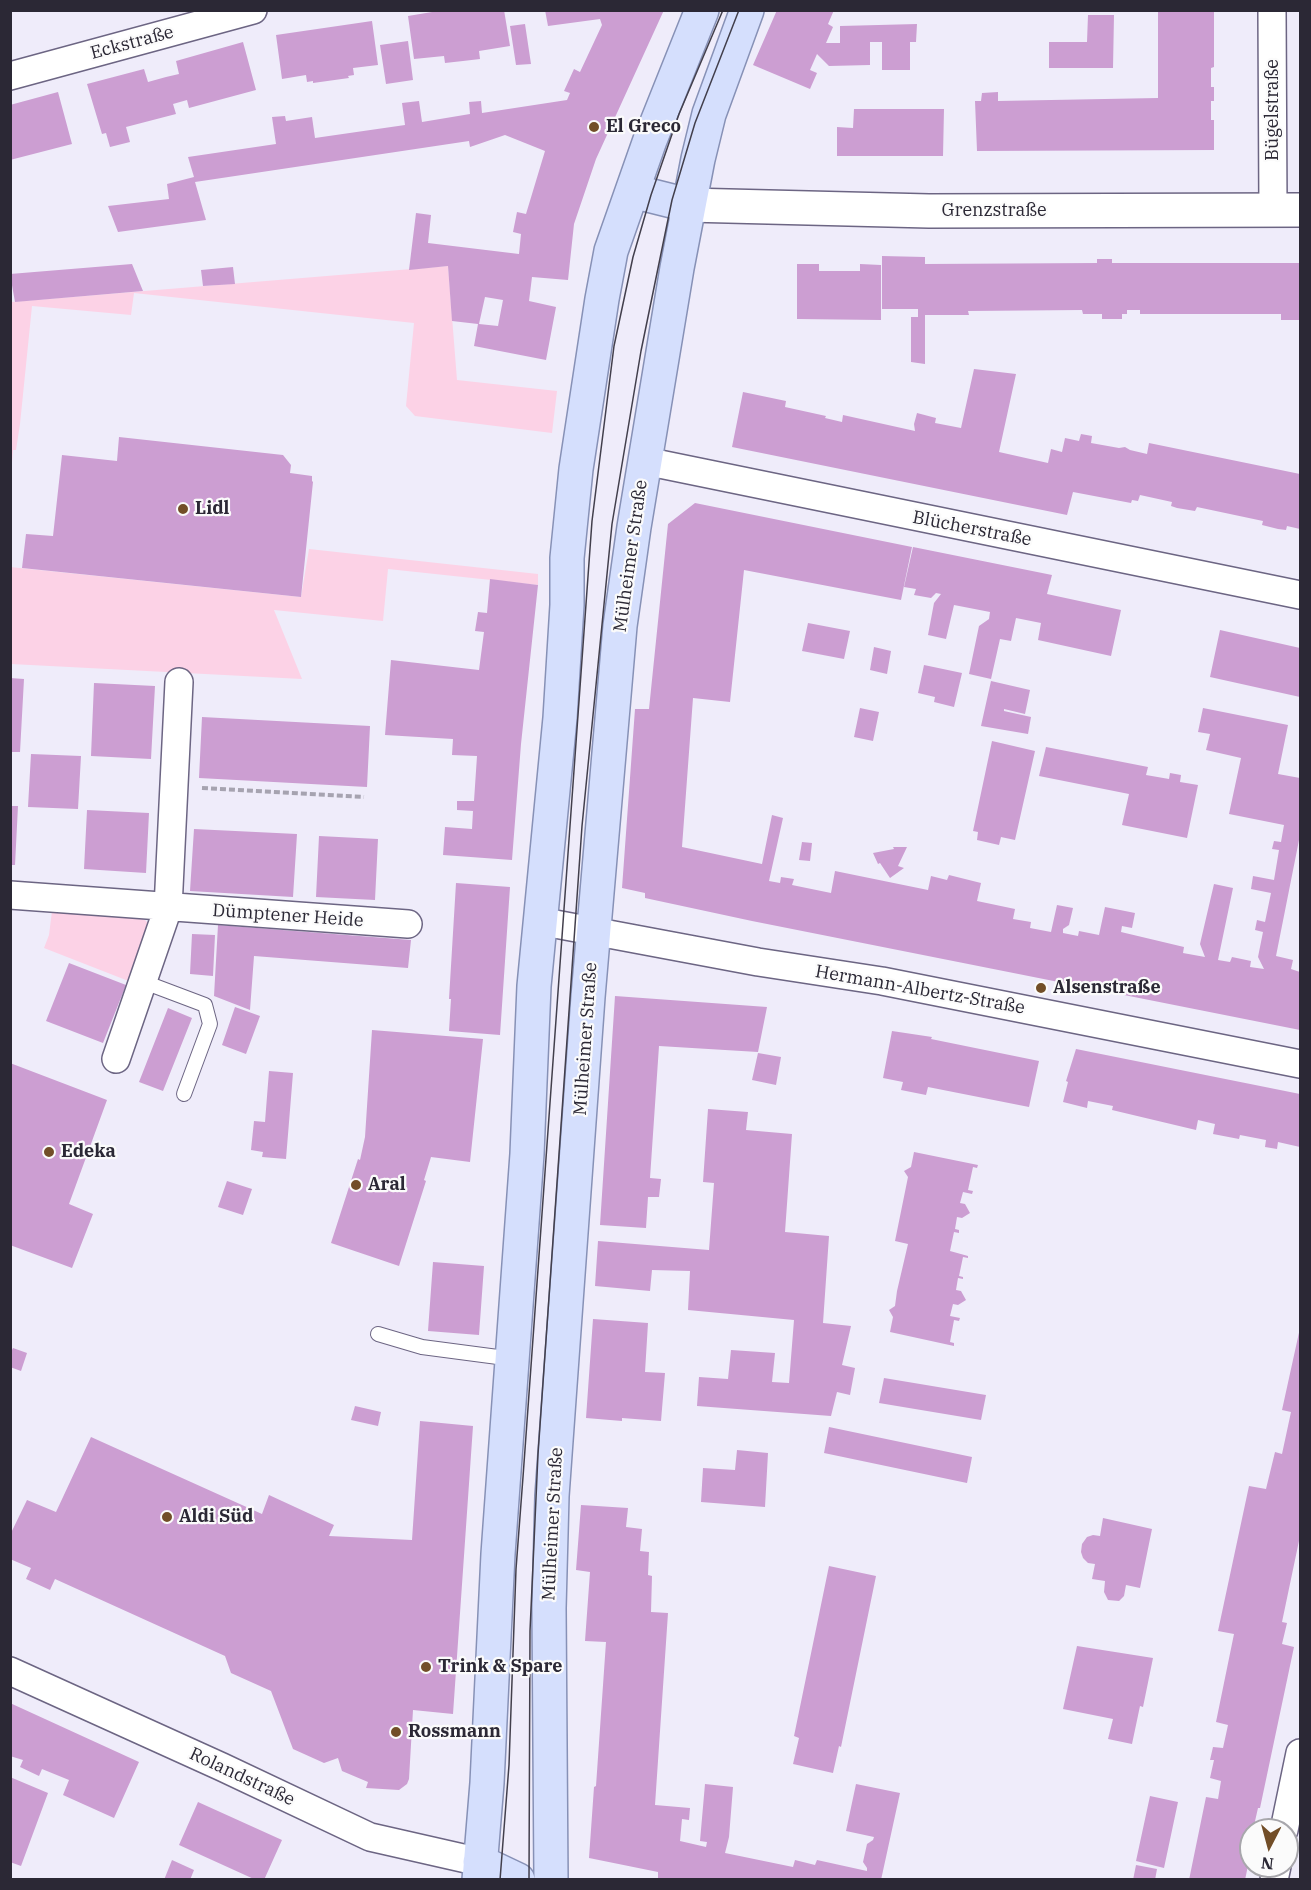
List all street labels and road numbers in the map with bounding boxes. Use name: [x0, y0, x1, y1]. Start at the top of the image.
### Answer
street label: Eckstraße: [88, 22, 176, 64]
street label: Bügelstraße: [1262, 59, 1284, 161]
street label: Grenzstraße: [941, 200, 1047, 222]
street label: Mülheimer Straße: [610, 478, 652, 634]
street label: Blücherstraße: [911, 507, 1033, 551]
street label: Dümptener Heide: [212, 900, 364, 932]
street label: Hermann-Albertz-Straße: [813, 961, 1027, 1019]
street label: Mülheimer Straße: [570, 962, 602, 1116]
street label: Mülheimer Straße: [538, 1447, 568, 1601]
street label: Rolandstraße: [186, 1743, 298, 1811]

